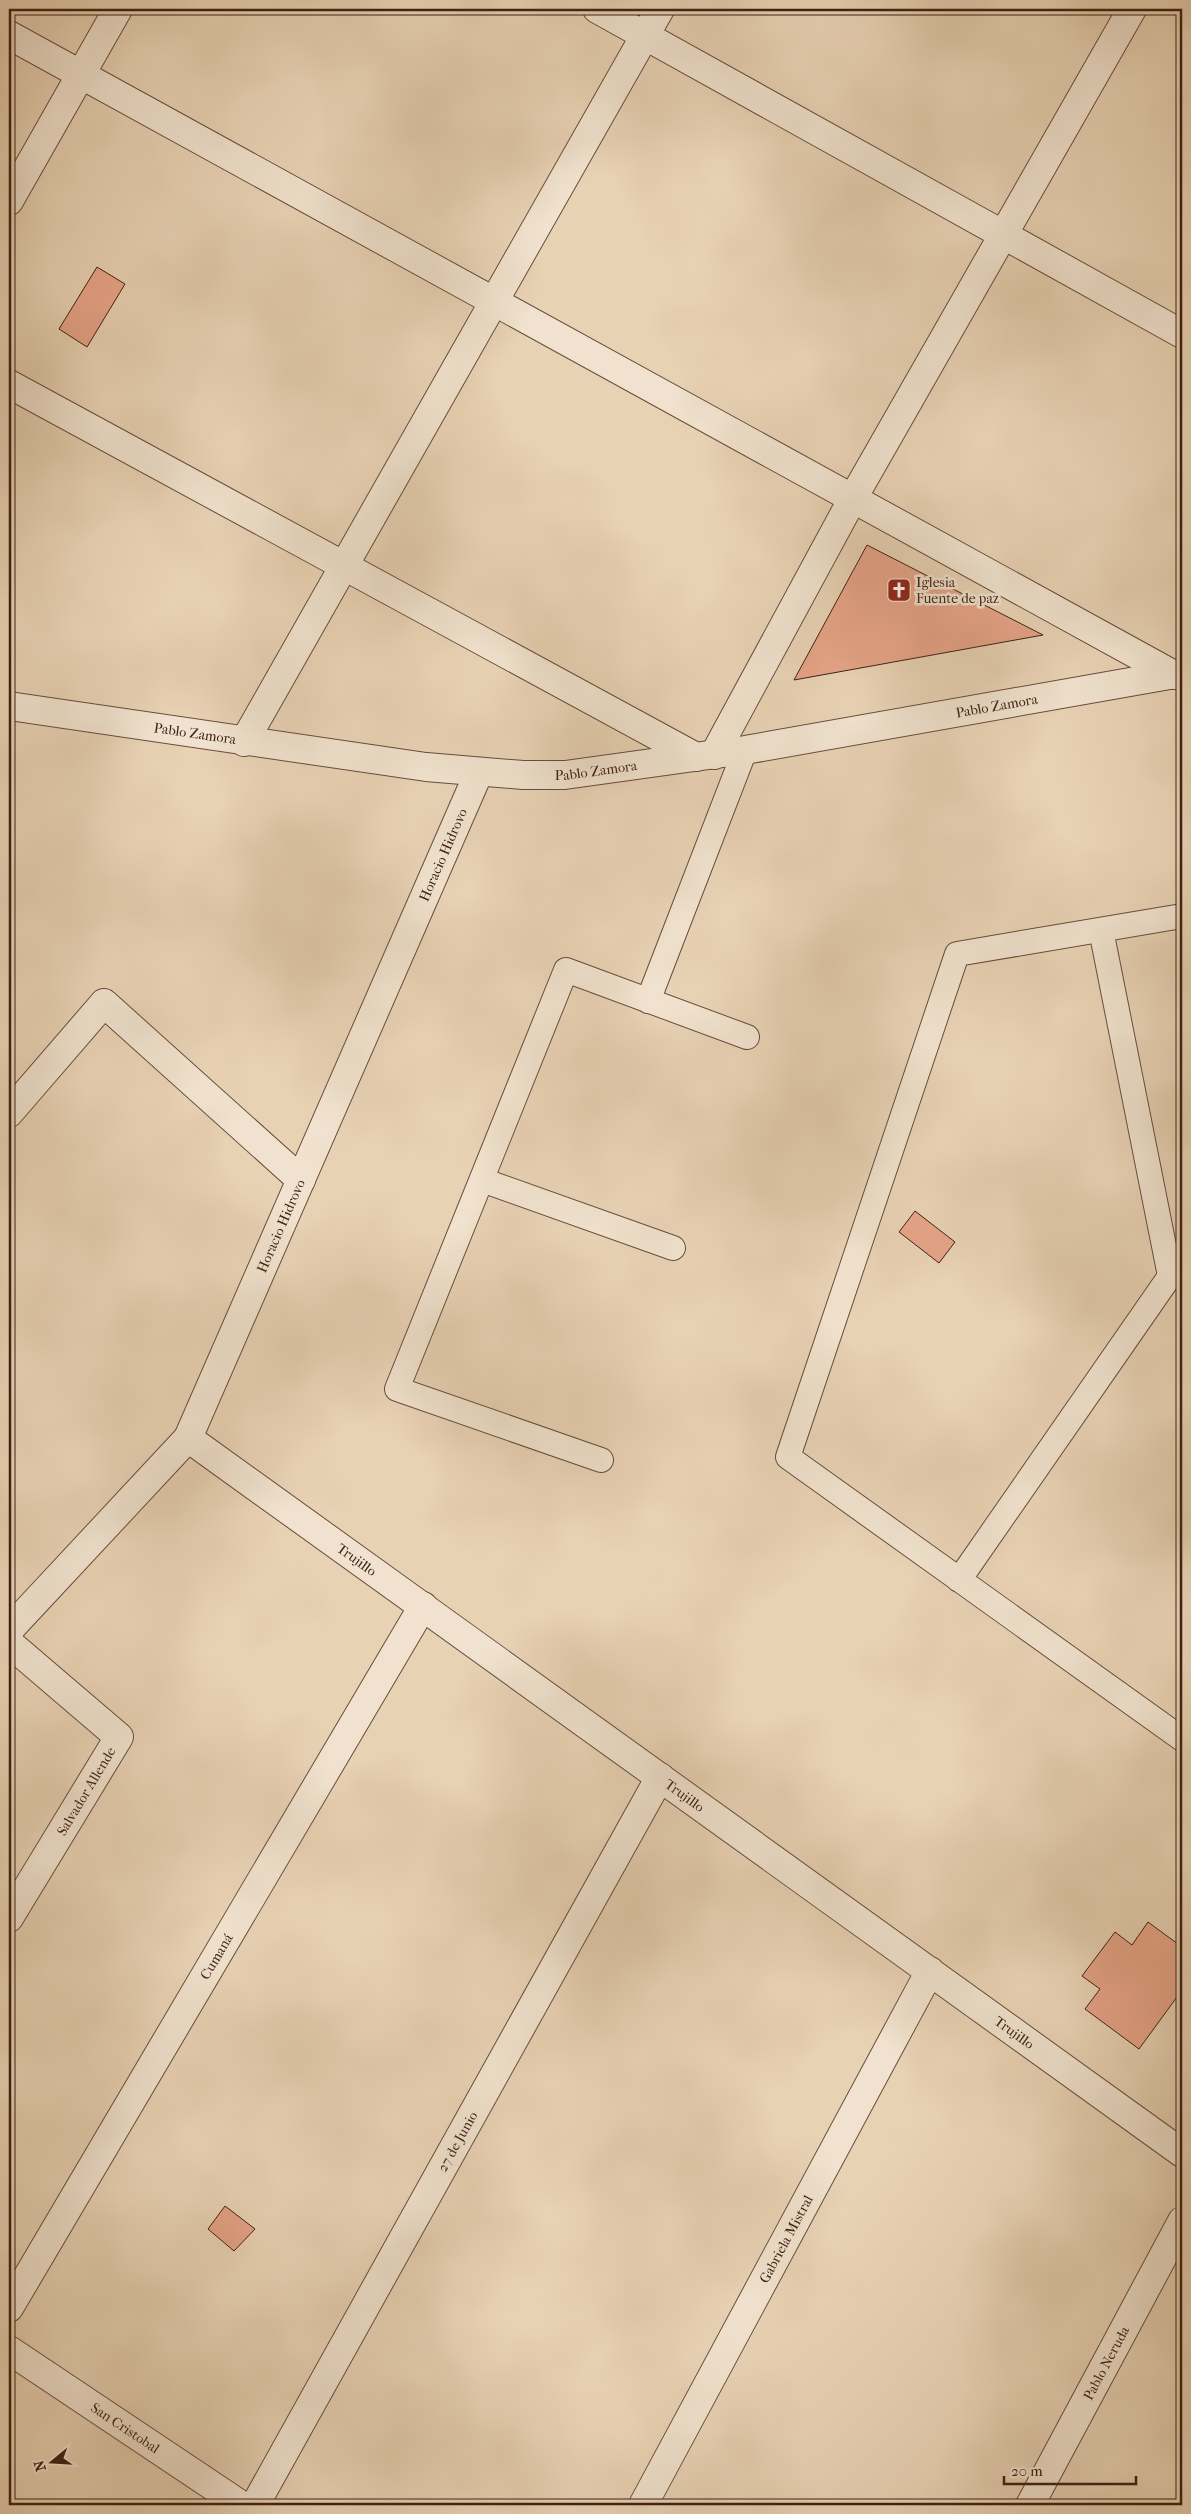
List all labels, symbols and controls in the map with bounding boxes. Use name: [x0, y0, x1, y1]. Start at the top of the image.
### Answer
place label: Iglesia Fuente de paz: [916, 574, 999, 607]
church icon: Iglesia Fuente de paz: [886, 577, 912, 603]
street label: Pablo Zamora: [954, 690, 1040, 722]
street label: Pablo Zamora: [153, 719, 238, 748]
street label: Pablo Zamora: [555, 757, 639, 784]
street label: Horacio Hidrovo: [415, 806, 471, 904]
street label: Horacio Hidrovo: [253, 1177, 309, 1275]
street label: Trujillo: [333, 1540, 380, 1580]
street label: Salvador Allende: [53, 1744, 120, 1839]
street label: Trujillo: [661, 1776, 708, 1816]
street label: Cumaná: [197, 1930, 237, 1983]
street label: Trujillo: [991, 2013, 1037, 2053]
street label: 27 de Junio: [434, 2108, 481, 2175]
street label: Gabriela Mistral: [756, 2192, 817, 2286]
street label: Pablo Neruda: [1080, 2323, 1133, 2403]
street label: San Cristobal: [87, 2399, 163, 2457]
north arrow: [28, 2436, 78, 2486]
scale bar: [1004, 2454, 1136, 2486]
text: N: [30, 2458, 50, 2474]
text: 20 m: [1011, 2462, 1043, 2480]

